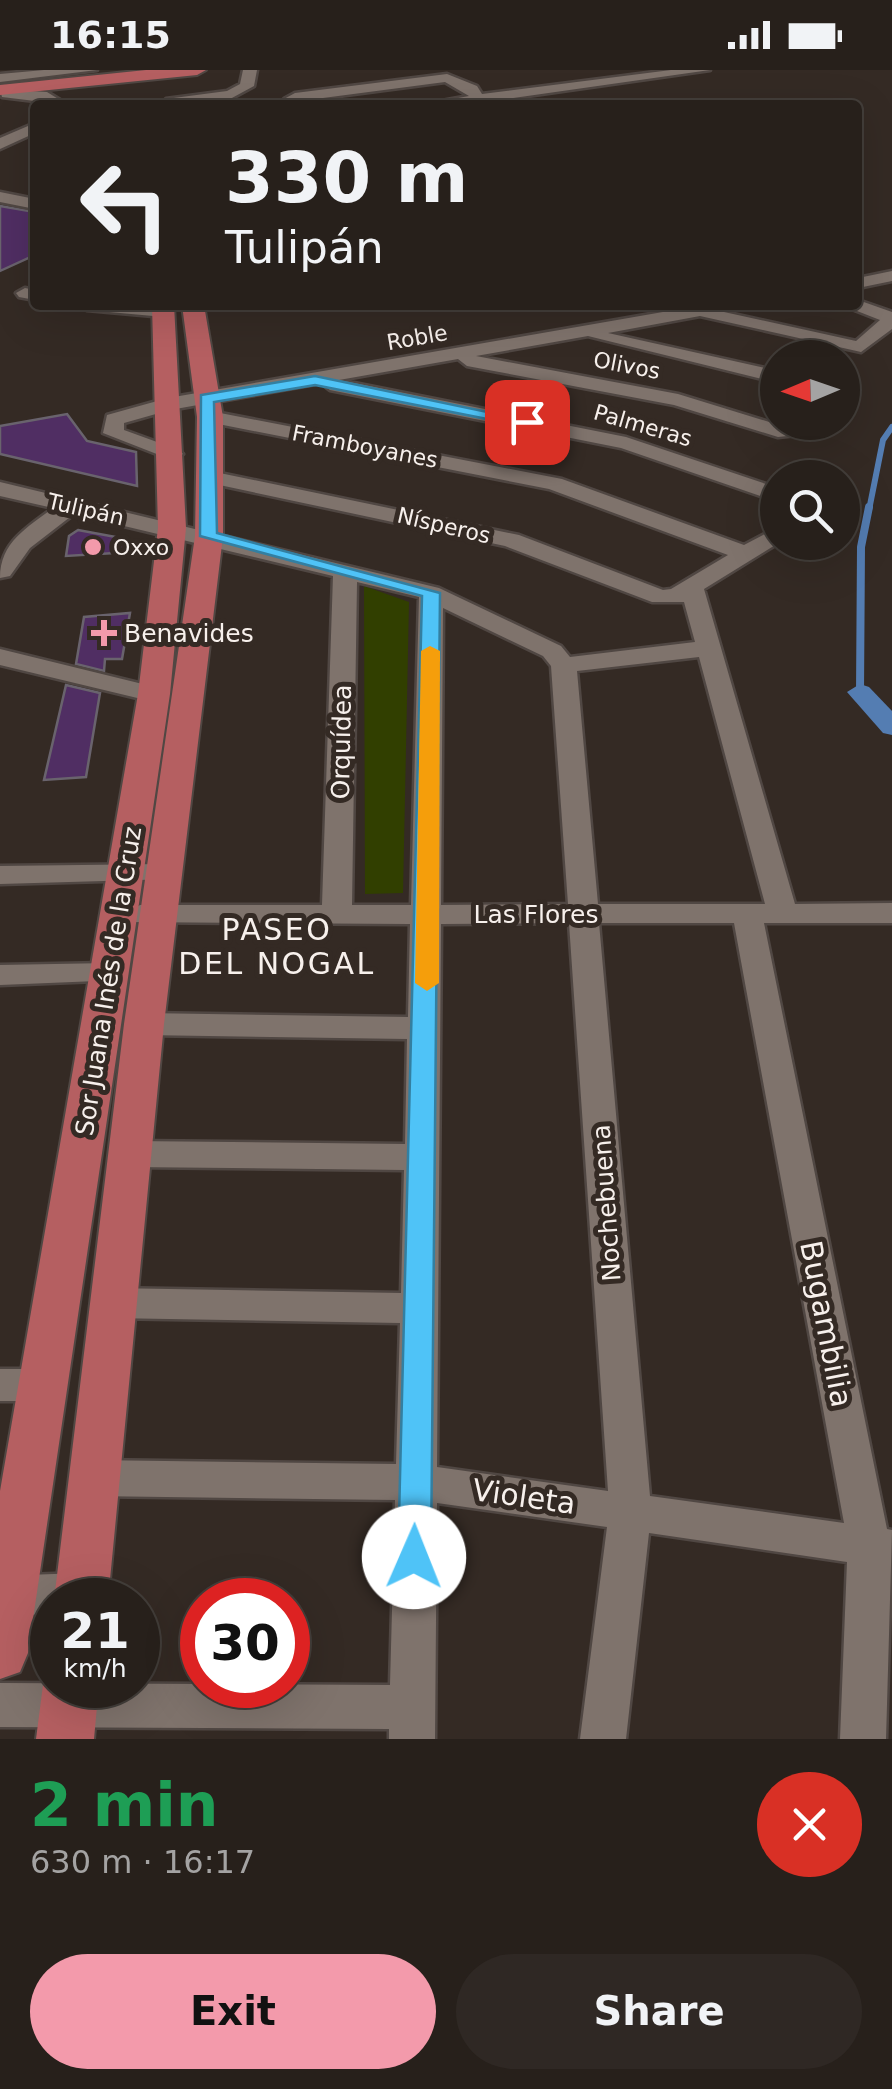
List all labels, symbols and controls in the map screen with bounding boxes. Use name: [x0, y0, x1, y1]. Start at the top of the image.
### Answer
text: 16:15: [50, 13, 171, 57]
text: 330 m: [225, 137, 468, 219]
icon: left: [60, 140, 190, 270]
text: Tulipán: [225, 221, 384, 274]
street label: Roble: [385, 320, 449, 355]
north arrow: [760, 340, 860, 440]
map controls: [760, 340, 860, 560]
street label: Olivos: [591, 347, 662, 384]
pin: [485, 380, 570, 465]
icon: arrive: [500, 395, 555, 450]
street label: Palmeras: [591, 400, 695, 451]
street label: Framboyanes: [290, 420, 440, 473]
button: search: [760, 460, 860, 560]
street label: Tulipán: [44, 488, 127, 530]
street label: Nísperos: [395, 503, 493, 548]
place label: Oxxo: [113, 535, 169, 560]
marker: Oxxo: [82, 536, 104, 558]
place label: Benavides: [124, 619, 254, 648]
marker: Benavides: [93, 622, 115, 644]
street label: Orquídea: [326, 684, 357, 800]
street label: Sor Juana Inés de la Cruz: [70, 824, 147, 1138]
street label: Las Flores: [474, 900, 598, 929]
district label: PASEO DEL NOGAL: [178, 912, 376, 981]
street label: Nochebuena: [587, 1124, 626, 1282]
street label: Bugambilia: [793, 1238, 860, 1410]
street label: Violeta: [470, 1472, 578, 1521]
position arrow: [362, 1505, 466, 1609]
speed limit sign: 30: [180, 1578, 310, 1708]
text: 21: [60, 1602, 130, 1660]
text: km/h: [63, 1654, 127, 1683]
text: 2 min: [30, 1770, 218, 1840]
button: close: [757, 1772, 862, 1877]
text: 630 m · 16:17: [30, 1843, 255, 1881]
button: Exit: [30, 1954, 436, 2069]
button: Share: [456, 1954, 862, 2069]

